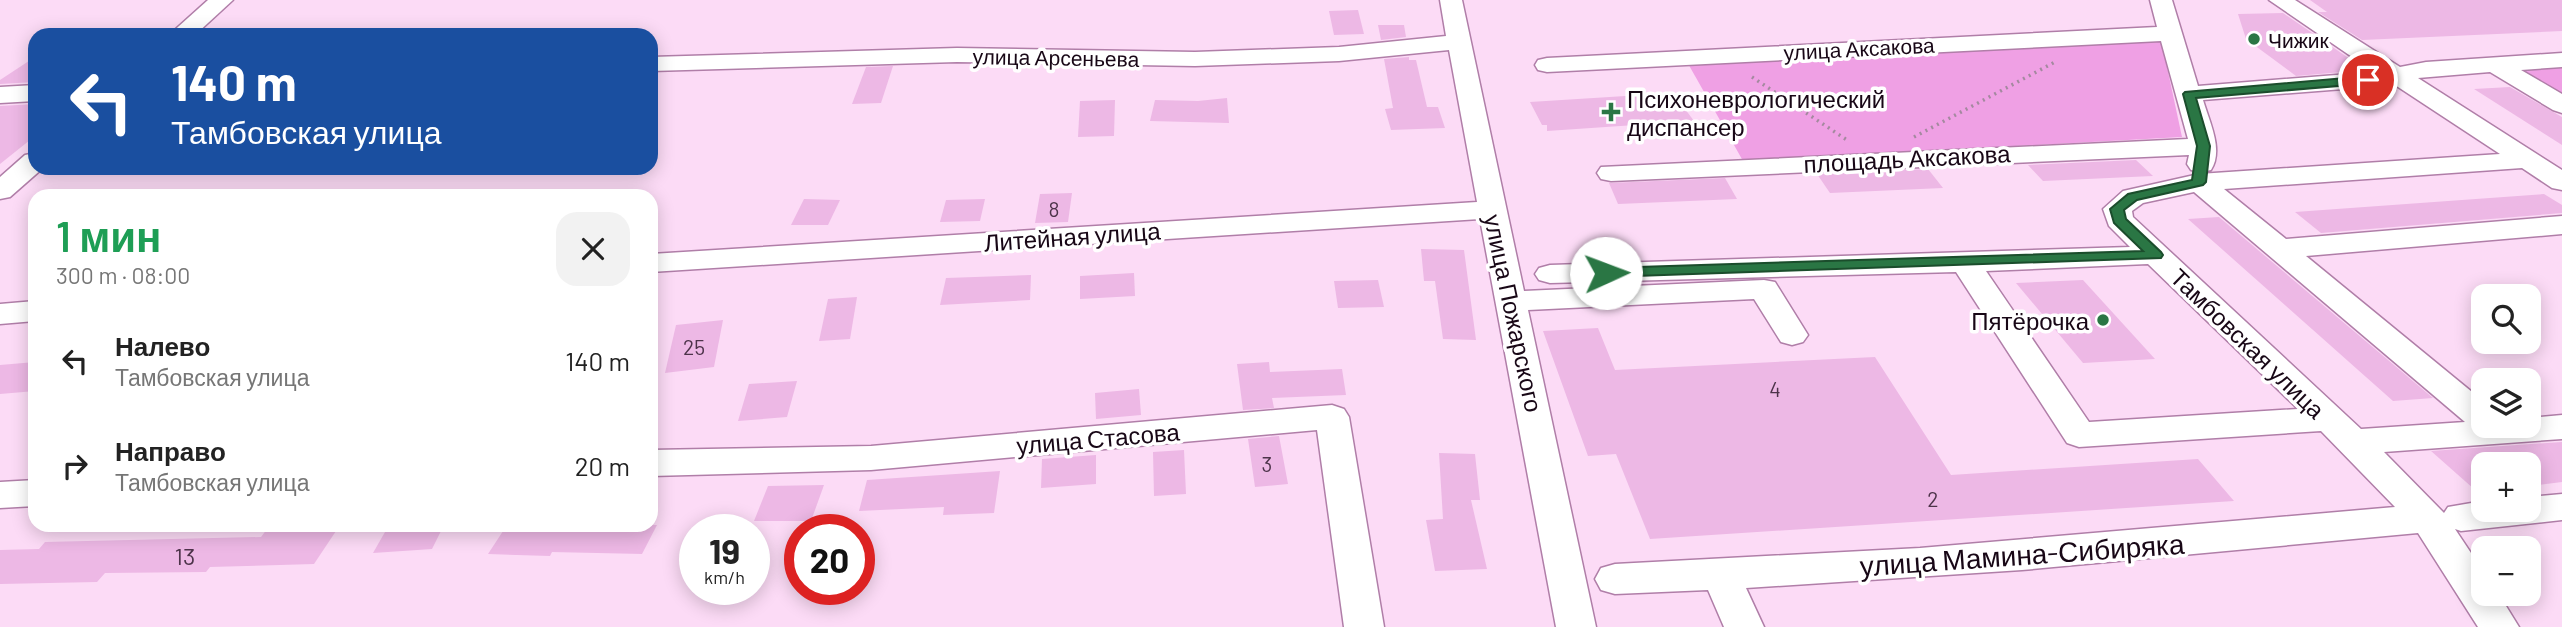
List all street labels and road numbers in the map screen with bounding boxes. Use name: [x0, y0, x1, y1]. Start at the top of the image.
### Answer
street label: улица Аксакова: [1783, 32, 1935, 64]
street label: улица Арсеньева: [972, 43, 1140, 71]
street label: площадь Аксакова: [1803, 138, 2012, 178]
street label: улица Пожарского: [1479, 211, 1549, 415]
street label: Литейная улица: [983, 215, 1162, 257]
street label: Тамбовская улица: [2165, 262, 2332, 424]
street label: улица Стасова: [1015, 416, 1181, 460]
street label: улица Мамина-Сибиряка: [1859, 526, 2186, 582]

